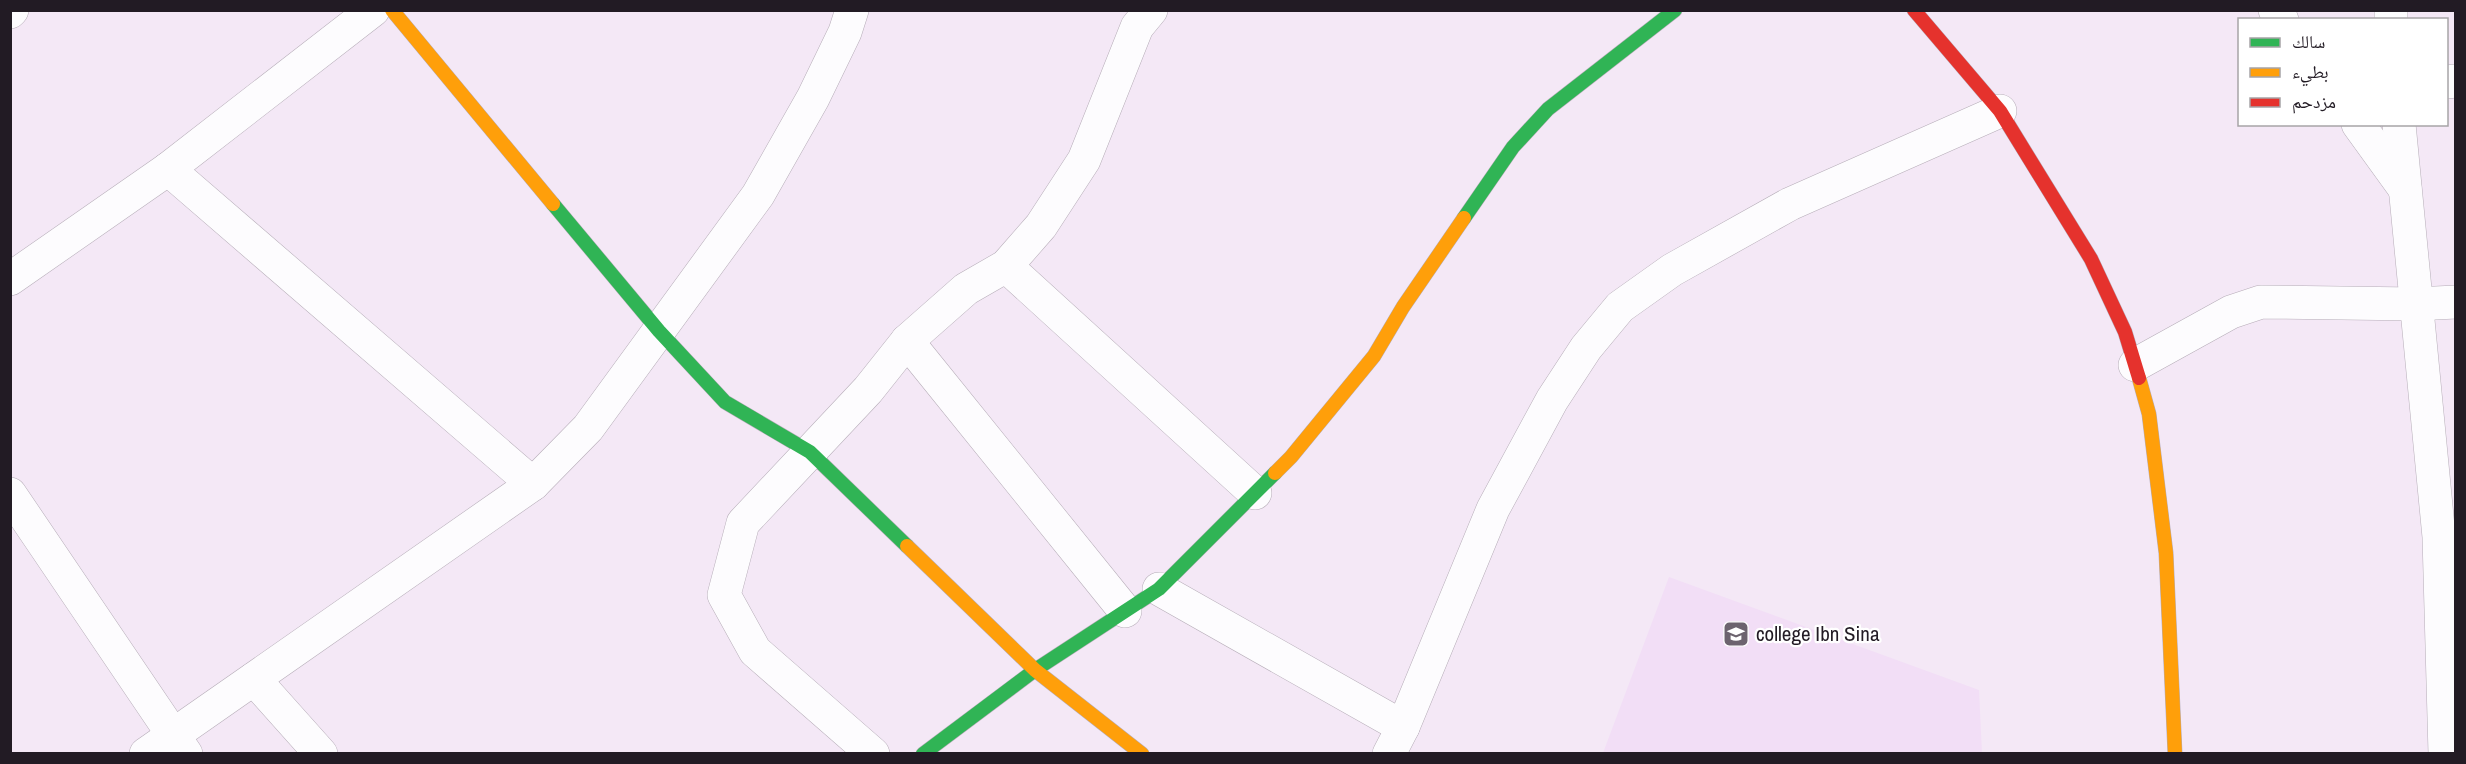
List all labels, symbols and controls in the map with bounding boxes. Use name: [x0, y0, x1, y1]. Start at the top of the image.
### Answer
legend: [2238, 18, 2448, 126]
text: سالك: [2292, 29, 2325, 54]
text: بطيء: [2292, 59, 2329, 87]
text: مزدحم: [2292, 89, 2336, 114]
school or university icon: college Ibn Sina: [1721, 619, 1751, 649]
place label: college Ibn Sina: [1756, 619, 1880, 648]

